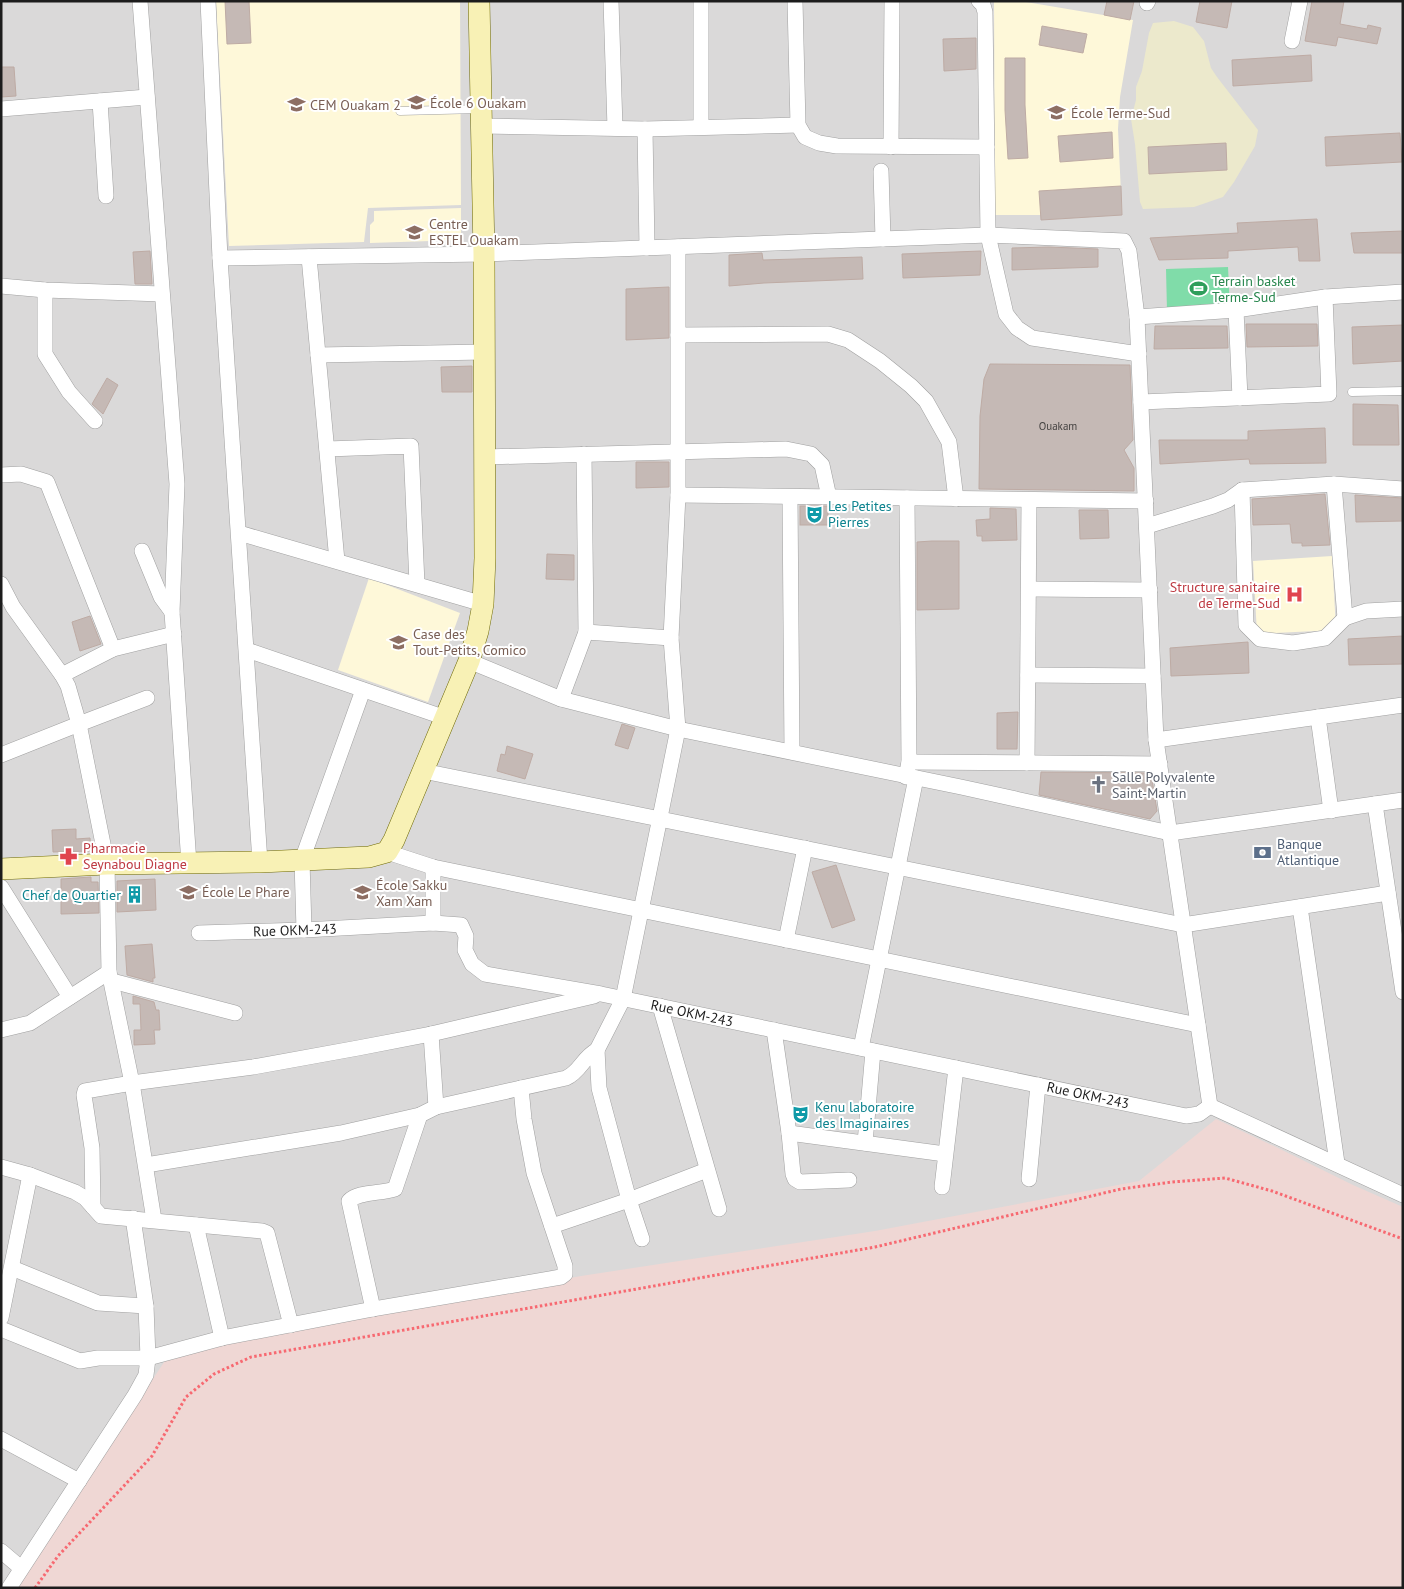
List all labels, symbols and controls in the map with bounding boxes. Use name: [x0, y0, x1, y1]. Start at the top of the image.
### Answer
school or university icon: École 6 Ouakam: [406, 93, 426, 113]
place label: École 6 Ouakam: [430, 94, 526, 112]
school or university icon: CEM Ouakam 2: [286, 95, 306, 115]
place label: CEM Ouakam 2: [310, 96, 401, 114]
school or university icon: École Terme-Sud: [1047, 103, 1067, 123]
place label: École Terme-Sud: [1071, 104, 1170, 122]
place label: Centre ESTEL Ouakam: [429, 215, 519, 249]
school or university icon: Centre ESTEL Ouakam: [405, 222, 425, 242]
place label: Terrain basket Terme-Sud: [1212, 272, 1296, 306]
sports icon: Terrain basket Terme-Sud: [1188, 279, 1208, 299]
house number: Ouakam: [1039, 419, 1077, 433]
place label: Les Petites Pierres: [828, 497, 892, 531]
theatre icon: Les Petites Pierres: [804, 504, 824, 524]
place label: Structure sanitaire de Terme-Sud: [1170, 578, 1280, 612]
hospital icon: Structure sanitaire de Terme-Sud: [1284, 585, 1304, 605]
place label: Case des Tout-Petits, Comico: [413, 625, 526, 659]
school or university icon: Case des Tout-Petits, Comico: [389, 632, 409, 652]
place label: Salle Polyvalente Saint-Martin: [1112, 768, 1215, 802]
church icon: Salle Polyvalente Saint-Martin: [1088, 775, 1108, 795]
place label: Banque Atlantique: [1277, 835, 1339, 869]
place label: Pharmacie Seynabou Diagne: [83, 839, 187, 873]
bank icon: Banque Atlantique: [1253, 842, 1273, 862]
pharmacy icon: Pharmacie Seynabou Diagne: [59, 846, 79, 866]
place label: École Sakku Xam Xam: [376, 876, 447, 910]
school or university icon: École Le Phare: [178, 882, 198, 902]
place label: École Le Phare: [202, 883, 290, 901]
school or university icon: École Sakku Xam Xam: [352, 883, 372, 903]
building icon: Chef de Quartier: [125, 885, 145, 905]
place label: Chef de Quartier: [22, 886, 121, 904]
street label: Rue OKM-243: [253, 920, 337, 940]
street label: Rue OKM-243: [649, 995, 735, 1031]
street label: Rue OKM-243: [1045, 1077, 1131, 1113]
place label: Kenu laboratoire des Imaginaires: [815, 1098, 914, 1132]
theatre icon: Kenu laboratoire des Imaginaires: [791, 1105, 811, 1125]

